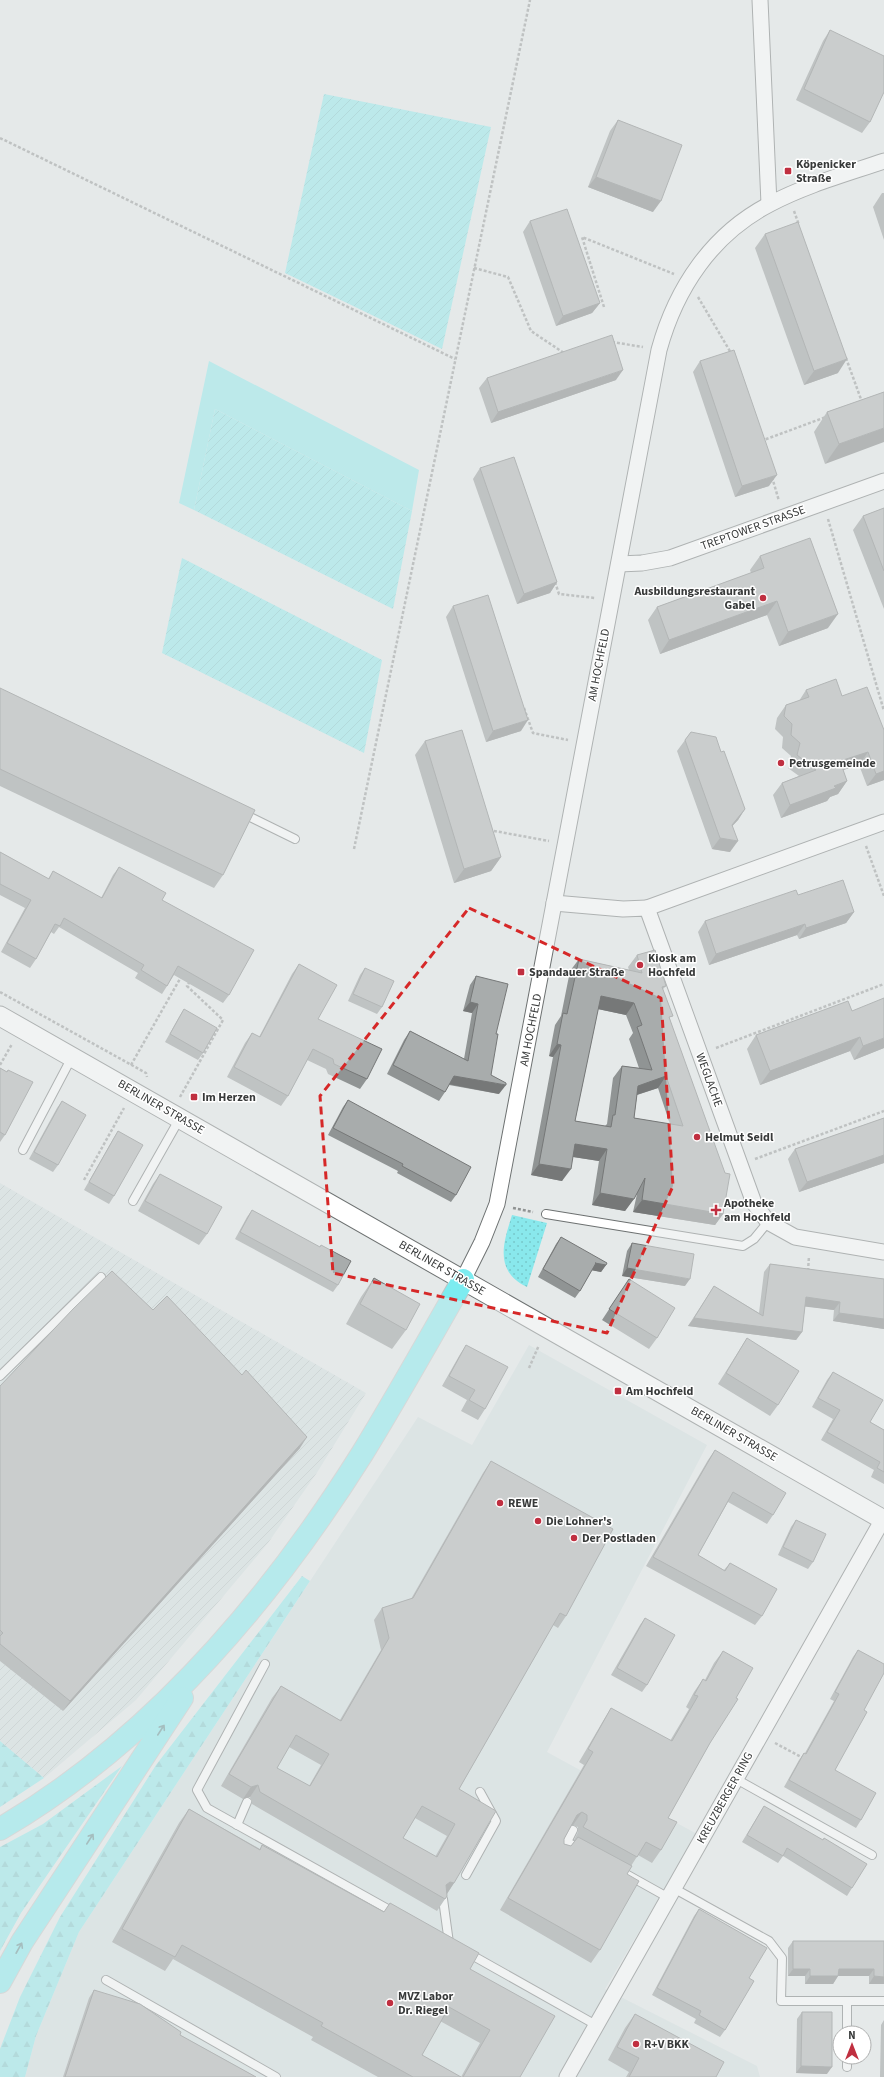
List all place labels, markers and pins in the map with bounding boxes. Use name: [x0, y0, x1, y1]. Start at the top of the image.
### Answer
place label: Köpenicker Straße: [796, 156, 856, 187]
marker: Köpenicker Straße: [783, 166, 793, 176]
place label: Ausbildungsrestaurant Gabel: [633, 583, 756, 614]
marker: Ausbildungsrestaurant Gabel: [758, 593, 768, 603]
place label: Petrusgemeinde: [789, 755, 876, 772]
marker: Petrusgemeinde: [776, 758, 786, 768]
place label: Kiosk am Hochfeld: [648, 950, 696, 981]
marker: Kiosk am Hochfeld: [635, 960, 645, 970]
place label: Spandauer Straße: [529, 964, 625, 981]
marker: Spandauer Straße: [516, 967, 526, 977]
place label: Im Herzen: [202, 1089, 256, 1106]
marker: Im Herzen: [189, 1092, 199, 1102]
place label: Helmut Seidl: [705, 1129, 774, 1146]
marker: Helmut Seidl: [692, 1132, 702, 1142]
place label: Apotheke am Hochfeld: [723, 1195, 791, 1226]
marker: Apotheke am Hochfeld: [711, 1205, 721, 1215]
place label: Am Hochfeld: [625, 1383, 693, 1400]
marker: Am Hochfeld: [613, 1386, 623, 1396]
place label: REWE: [508, 1495, 538, 1512]
marker: REWE: [495, 1498, 505, 1508]
place label: Die Lohner's: [546, 1513, 612, 1530]
marker: Die Lohner's: [533, 1516, 543, 1526]
place label: Der Postladen: [582, 1530, 656, 1547]
marker: Der Postladen: [569, 1533, 579, 1543]
place label: MVZ Labor Dr. Riegel: [398, 1988, 454, 2019]
marker: MVZ Labor Dr. Riegel: [385, 1998, 395, 2008]
place label: R+V BKK: [644, 2036, 689, 2053]
marker: R+V BKK: [631, 2039, 641, 2049]

